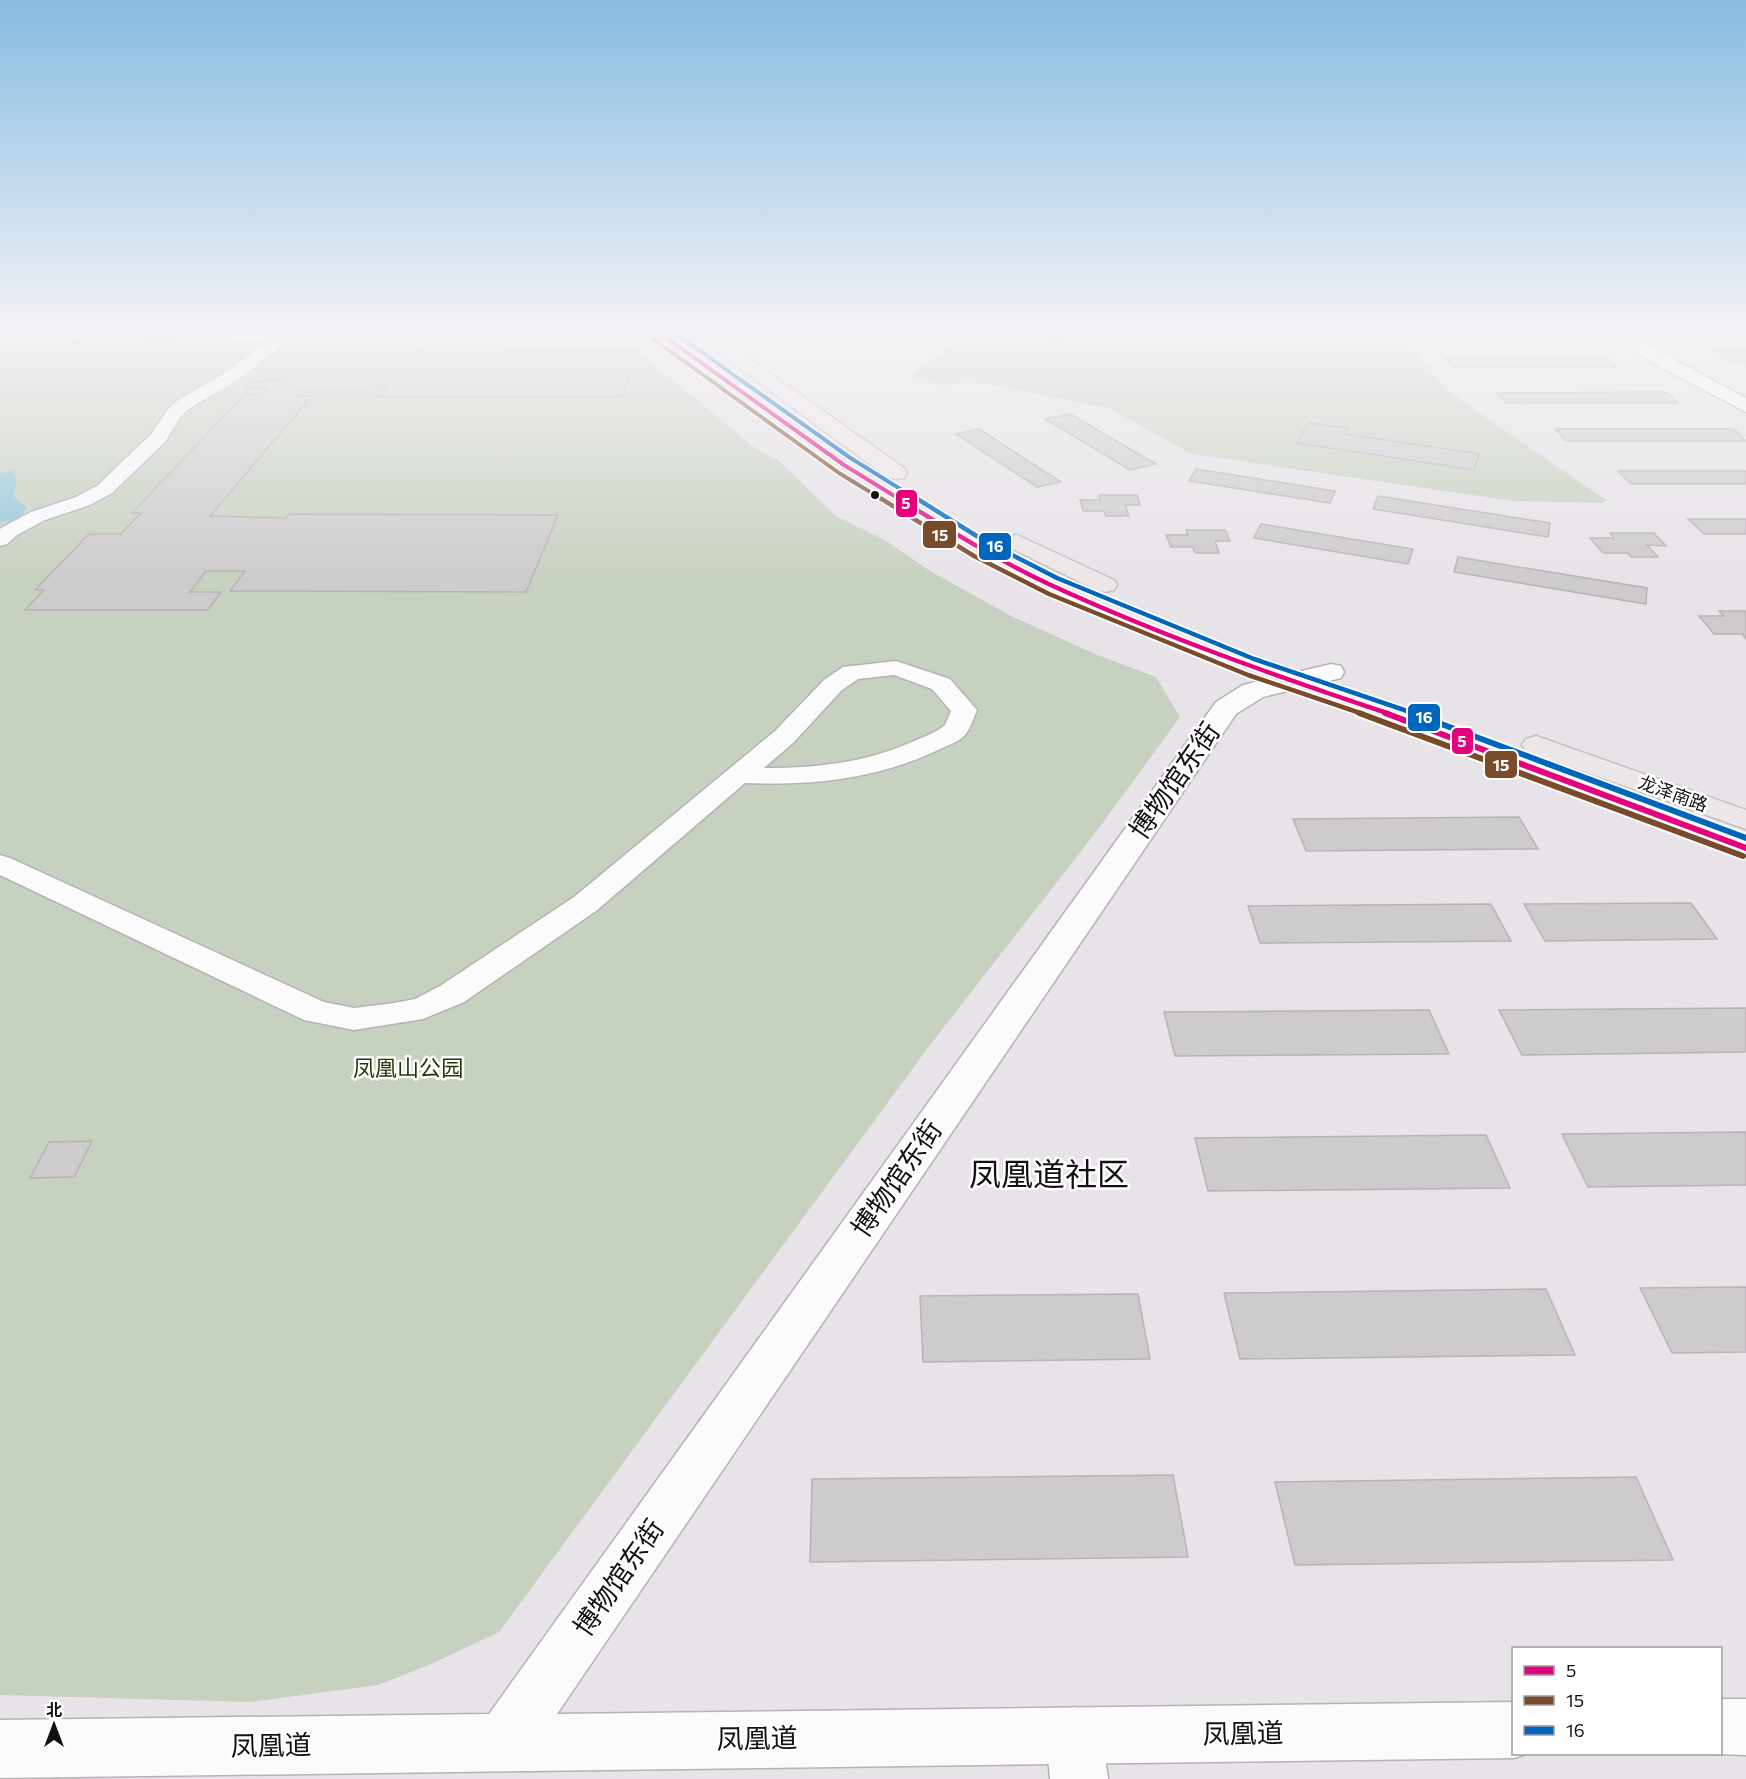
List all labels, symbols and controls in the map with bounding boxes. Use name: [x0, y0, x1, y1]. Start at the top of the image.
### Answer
unlabelled marker: [869, 489, 881, 501]
line badge: 5: [895, 489, 918, 518]
text: 5: [901, 493, 911, 512]
line badge: 15: [922, 520, 957, 549]
text: 15: [932, 525, 948, 544]
line badge: 16: [978, 532, 1012, 561]
text: 16: [986, 536, 1004, 555]
line badge: 16: [1407, 703, 1441, 732]
text: 16: [1415, 707, 1433, 726]
street label: 博物馆东街: [1122, 715, 1226, 845]
line badge: 5: [1451, 727, 1474, 755]
text: 5: [1457, 731, 1467, 750]
line badge: 15: [1484, 750, 1518, 779]
text: 15: [1493, 755, 1509, 774]
street label: 龙泽南路: [1636, 770, 1711, 816]
park label: 凤凰山公园: [353, 1054, 463, 1081]
street label: 博物馆东街: [844, 1113, 948, 1243]
district label: 凤凰道社区: [969, 1153, 1129, 1193]
street label: 博物馆东街: [566, 1512, 670, 1642]
legend: [1512, 1647, 1722, 1755]
text: 5: [1566, 1659, 1576, 1681]
text: 15: [1566, 1689, 1584, 1711]
north arrow: [24, 1695, 84, 1755]
text: 北: [46, 1700, 62, 1719]
street label: 凤凰道: [1202, 1715, 1284, 1750]
text: 16: [1566, 1719, 1585, 1741]
street label: 凤凰道: [716, 1720, 798, 1755]
street label: 凤凰道: [230, 1727, 312, 1762]

